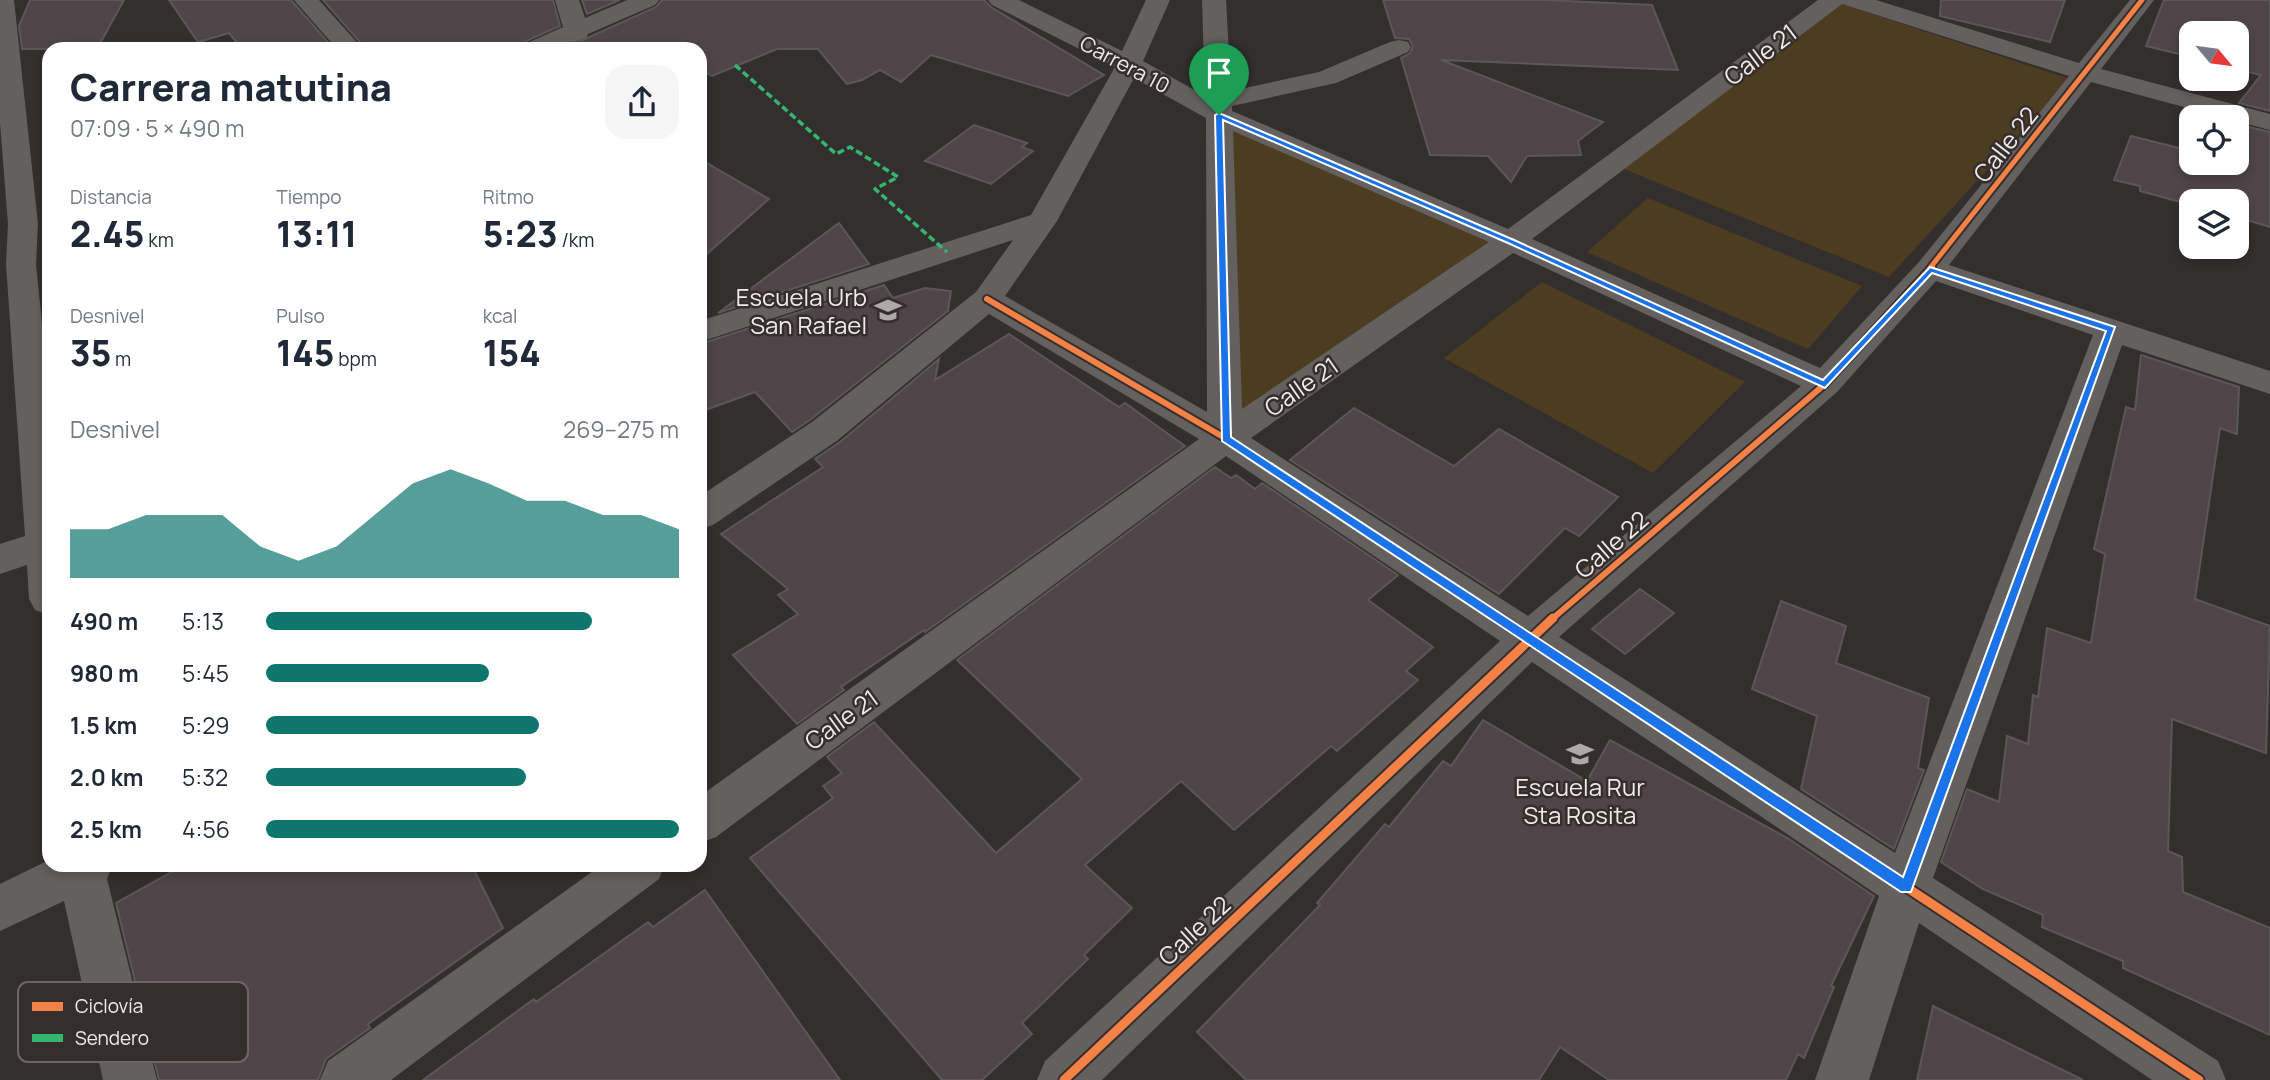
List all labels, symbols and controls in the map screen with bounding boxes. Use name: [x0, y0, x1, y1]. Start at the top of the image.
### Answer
street label: Calle 21: [1717, 16, 1803, 92]
north arrow: [2179, 21, 2249, 91]
map controls: [2179, 21, 2249, 259]
street label: Carrera 10: [1075, 29, 1175, 99]
pin: [1189, 43, 1249, 115]
icon: arrive: [1200, 54, 1238, 92]
text: Carrera matutina: [70, 60, 392, 112]
button: share: [605, 65, 679, 139]
street label: Calle 22: [1965, 99, 2045, 189]
button: locate: [2179, 105, 2249, 175]
text: 07:09 · 5 × 490 m: [70, 112, 245, 144]
text: Distancia: [70, 184, 152, 210]
text: Tiempo: [276, 184, 342, 210]
text: Ritmo: [483, 184, 534, 210]
button: layers: [2179, 189, 2249, 259]
text: 2.45: [70, 210, 144, 258]
text: 13:11: [276, 210, 357, 258]
text: 5:23: [483, 210, 558, 258]
text: km: [144, 227, 174, 253]
text: /km: [558, 227, 594, 253]
place label: Escuela Urb San Rafael: [736, 280, 867, 341]
school or university icon: Escuela Urb San Rafael: [873, 295, 903, 325]
text: Desnivel: [70, 303, 144, 329]
text: Pulso: [276, 303, 325, 329]
text: kcal: [483, 303, 517, 329]
text: 35: [70, 329, 111, 377]
text: 145: [276, 329, 334, 377]
text: 154: [483, 329, 541, 377]
text: m: [111, 346, 131, 372]
text: bpm: [334, 346, 377, 372]
street label: Calle 21: [1257, 349, 1345, 423]
text: Desnivel: [70, 413, 160, 445]
text: 269–275 m: [563, 413, 679, 445]
street label: Calle 22: [1567, 503, 1655, 585]
text: 490 m: [70, 605, 138, 637]
text: 5:13: [182, 605, 224, 637]
text: 980 m: [70, 657, 139, 689]
text: 5:45: [182, 657, 229, 689]
street label: Calle 21: [797, 681, 885, 757]
text: 1.5 km: [70, 709, 137, 741]
text: 5:29: [182, 709, 230, 741]
school or university icon: Escuela Rur Sta Rosita: [1565, 739, 1595, 769]
text: 2.0 km: [70, 761, 143, 793]
text: 5:32: [182, 761, 228, 793]
place label: Escuela Rur Sta Rosita: [1515, 770, 1645, 831]
text: 2.5 km: [70, 813, 142, 845]
text: 4:56: [182, 813, 230, 845]
street label: Calle 22: [1151, 888, 1237, 972]
legend: [18, 982, 248, 1062]
text: Ciclovía: [75, 993, 143, 1019]
text: Sendero: [75, 1025, 149, 1051]

